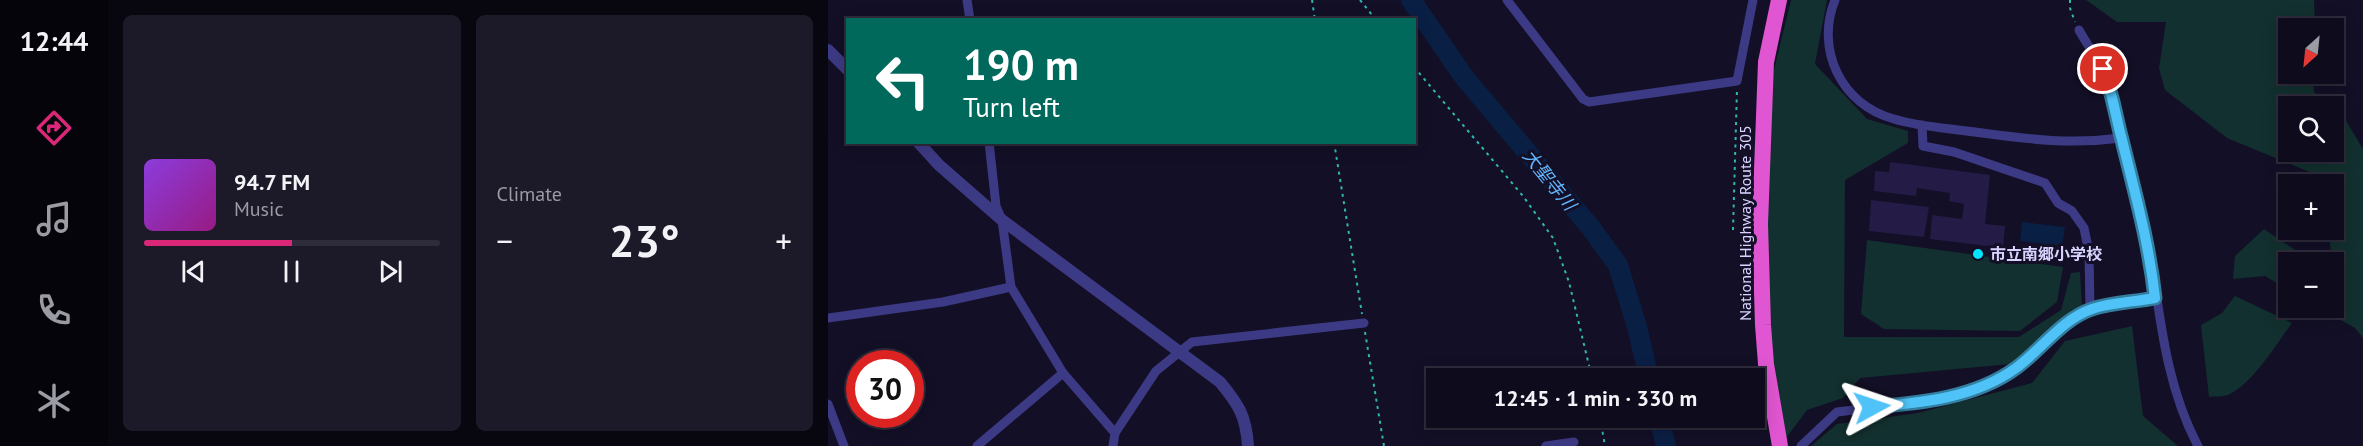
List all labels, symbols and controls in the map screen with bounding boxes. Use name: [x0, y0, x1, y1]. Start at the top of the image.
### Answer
north arrow: [2278, 18, 2344, 84]
map controls: [2278, 18, 2344, 318]
text: 12:44: [20, 24, 88, 58]
text: 190 m: [963, 37, 1079, 92]
icon: left: [864, 42, 942, 120]
pin: [2077, 43, 2128, 94]
icon: arrive: [2086, 52, 2119, 85]
text: Turn left: [963, 90, 1060, 124]
button: search: [2278, 96, 2344, 162]
icon: directions: [33, 107, 75, 149]
street label: National Highway Route 305: [1735, 125, 1755, 321]
water label: 大聖寺川: [1518, 144, 1582, 216]
text: 94.7 FM: [234, 168, 310, 196]
button: +: [2278, 174, 2344, 240]
text: Climate: [497, 181, 562, 207]
text: Music: [234, 196, 283, 222]
icon: music: [33, 198, 75, 240]
text: 23°: [609, 211, 680, 269]
text: −: [497, 219, 513, 262]
text: +: [775, 219, 792, 262]
place label: 市立南郷小学校: [1990, 244, 2102, 264]
marker: 市立南郷小学校: [1971, 247, 1985, 261]
button: −: [2278, 252, 2344, 318]
icon: previous: [177, 255, 210, 288]
icon: pause: [275, 255, 308, 288]
icon: next: [374, 255, 407, 288]
icon: phone: [33, 289, 75, 331]
speed limit sign: 30: [846, 350, 924, 428]
position arrow: [1840, 375, 1904, 439]
icon: climate: [33, 380, 75, 422]
text: 12:45 · 1 min · 330 m: [1494, 384, 1697, 412]

